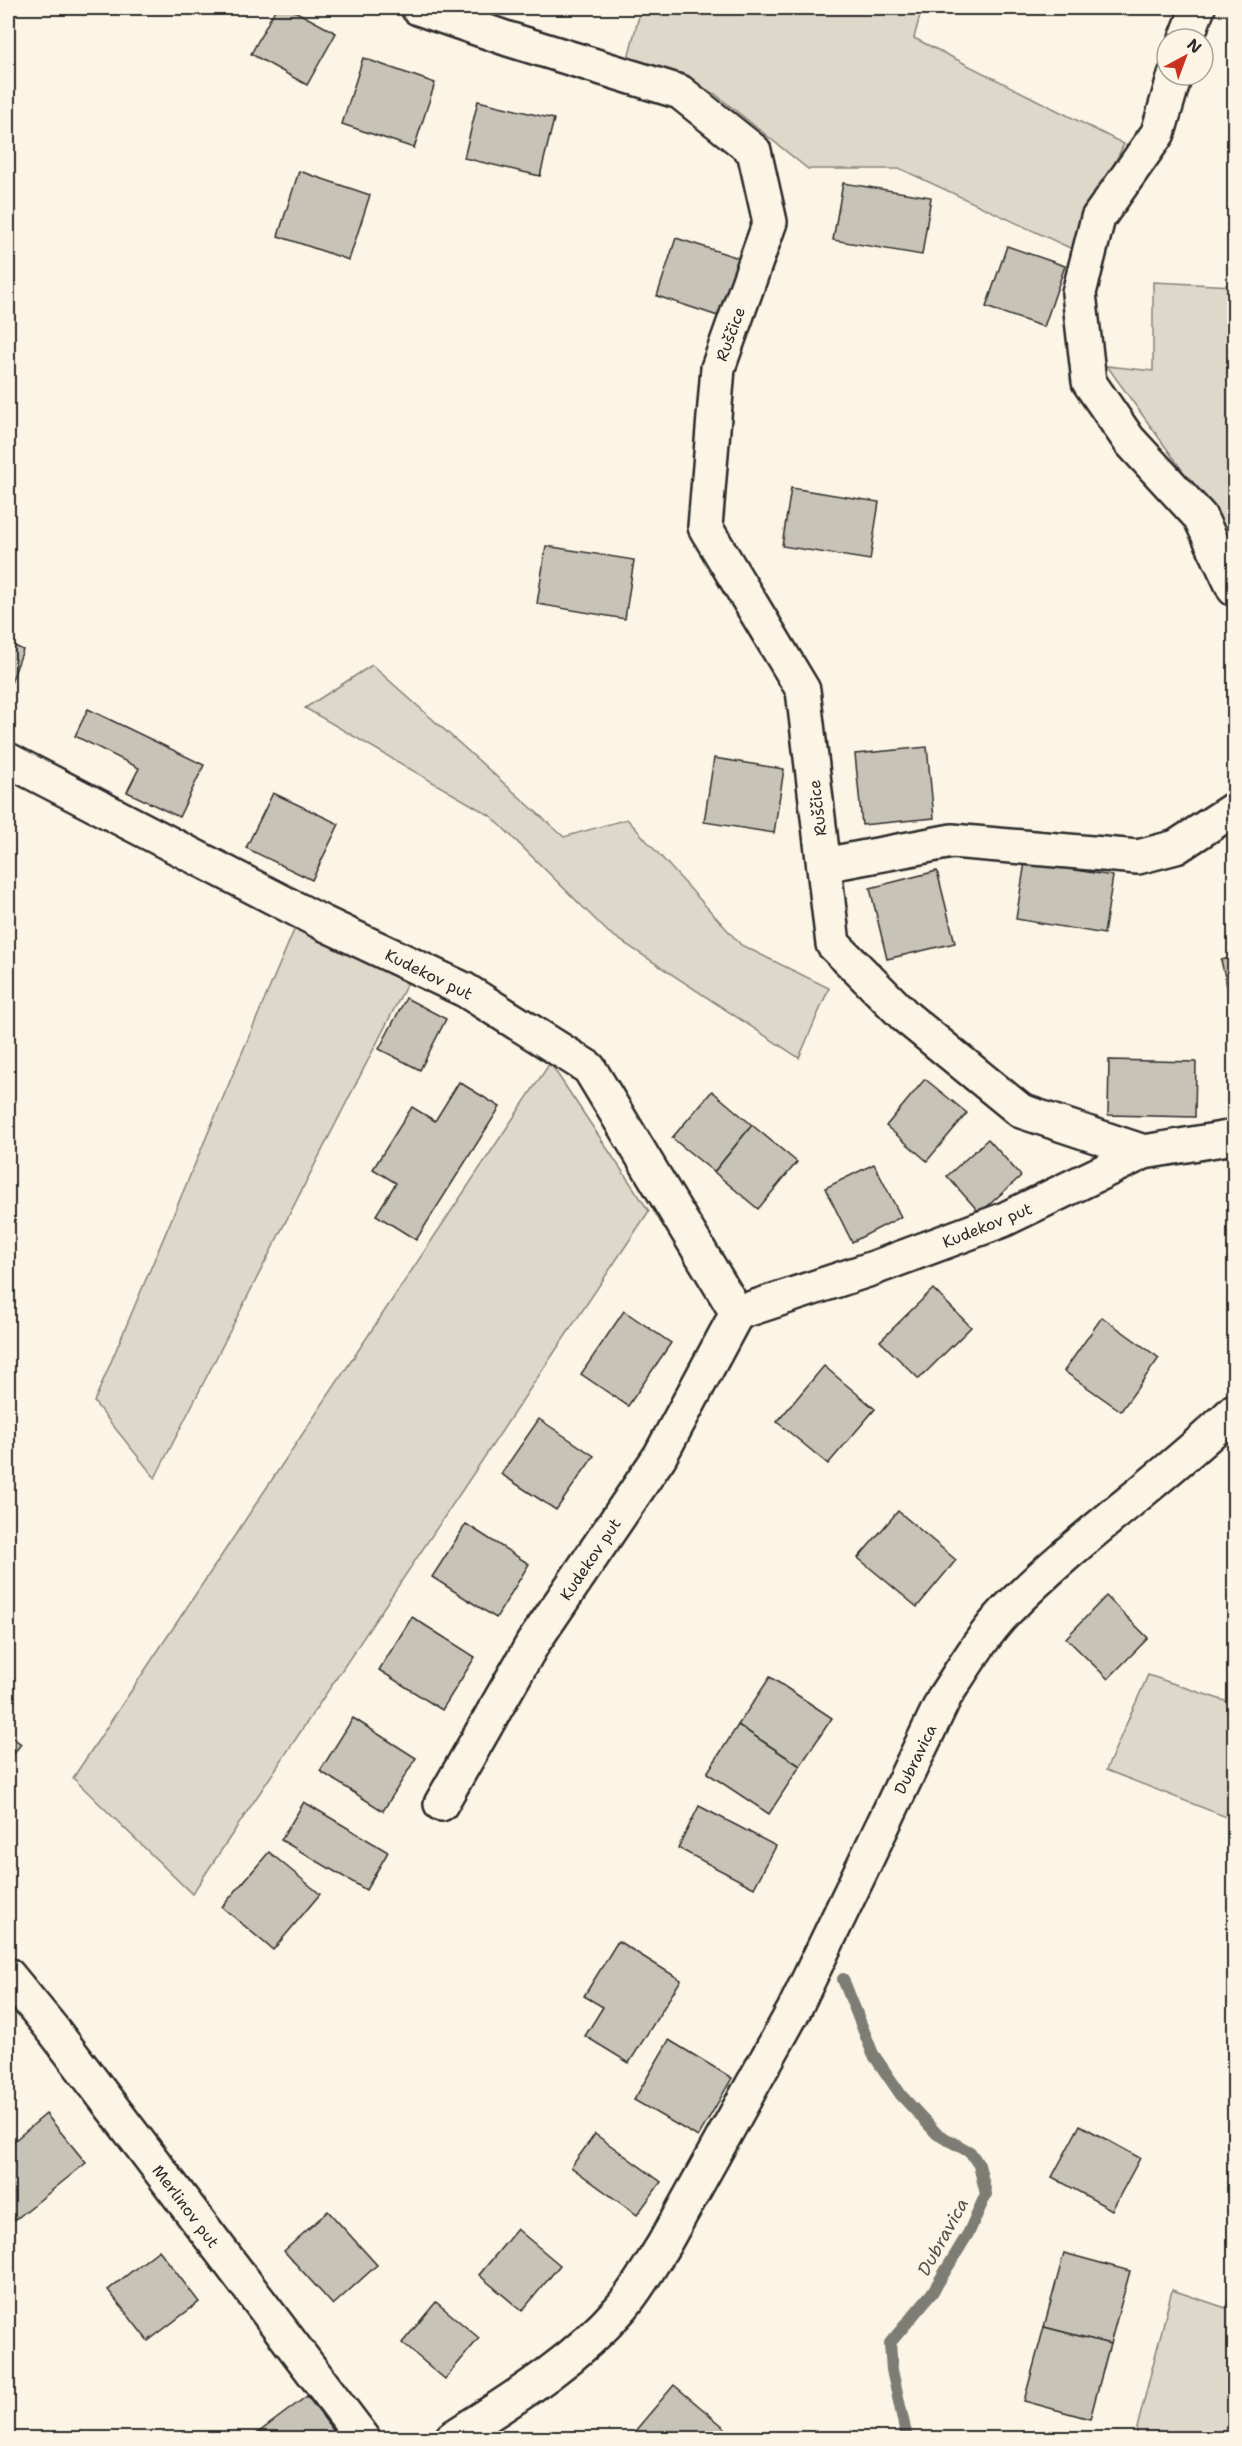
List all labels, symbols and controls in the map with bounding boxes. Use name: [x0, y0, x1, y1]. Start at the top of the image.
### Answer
north arrow: [1155, 27, 1215, 87]
text: N: [1183, 34, 1206, 58]
street label: Ruščice: [711, 304, 750, 364]
street label: Ruščice: [804, 779, 831, 837]
street label: Kudekov put: [382, 944, 476, 1005]
street label: Kudekov put: [939, 1198, 1035, 1253]
street label: Kudekov put: [555, 1514, 626, 1604]
street label: Dubravica: [889, 1721, 941, 1798]
street label: Merlinov put: [147, 2161, 224, 2252]
water label: Dubravica: [912, 2194, 974, 2280]

